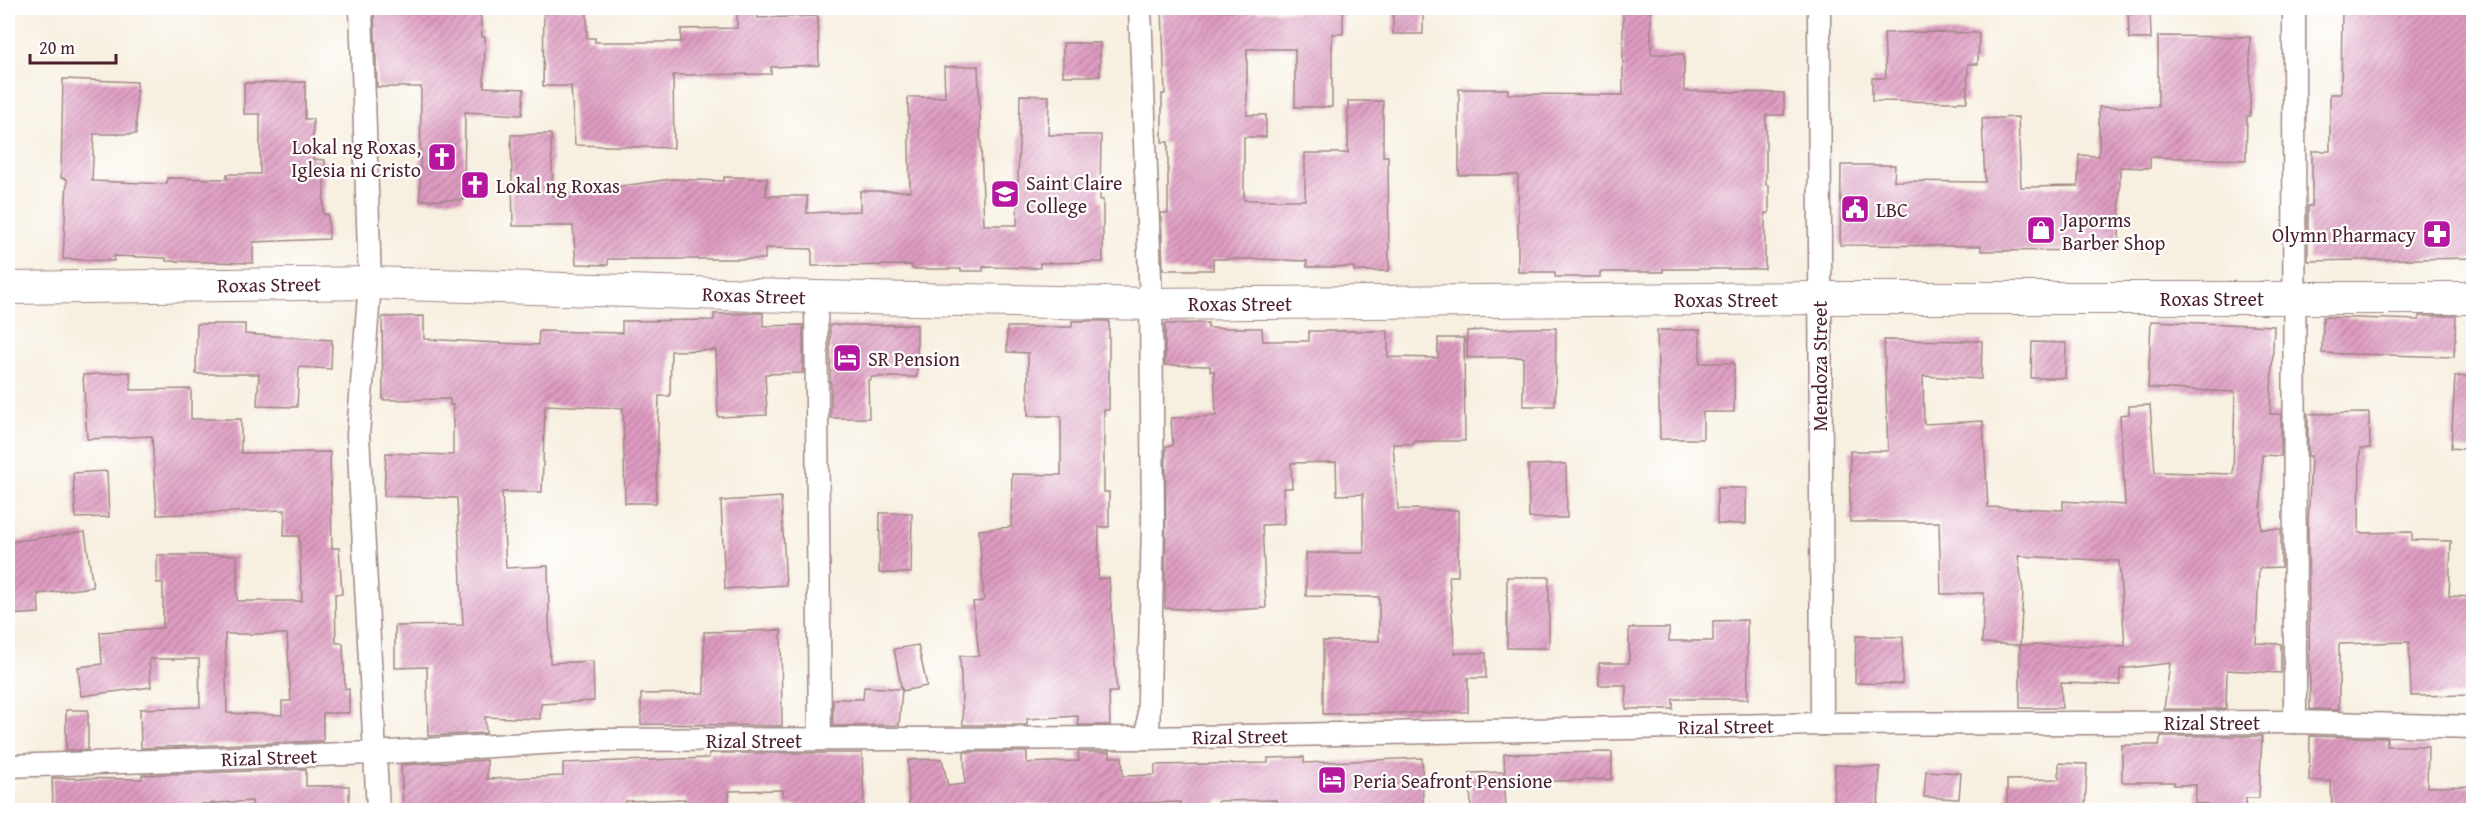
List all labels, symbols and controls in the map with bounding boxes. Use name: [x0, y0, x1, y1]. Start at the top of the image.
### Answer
scale bar: [30, 27, 116, 65]
text: 20 m: [39, 34, 75, 61]
place label: Lokal ng Roxas, Iglesia ni Cristo: [291, 132, 421, 184]
church icon: Lokal ng Roxas, Iglesia ni Cristo: [426, 141, 458, 173]
place label: Saint Claire College: [1026, 168, 1122, 220]
church icon: Lokal ng Roxas: [459, 169, 491, 201]
place label: Lokal ng Roxas: [496, 171, 620, 200]
school or university icon: Saint Claire College: [989, 178, 1021, 210]
public building icon: LBC: [1839, 193, 1871, 225]
place label: LBC: [1876, 195, 1908, 224]
place label: Japorms Barber Shop: [2059, 205, 2166, 257]
shop icon: Japorms Barber Shop: [2025, 214, 2057, 246]
pharmacy icon: Olymn Pharmacy: [2421, 218, 2453, 250]
place label: Olymn Pharmacy: [2272, 220, 2416, 249]
street label: Roxas Street: [217, 269, 321, 299]
street label: Roxas Street: [702, 279, 806, 311]
street label: Roxas Street: [2160, 284, 2264, 313]
street label: Roxas Street: [1674, 285, 1778, 314]
street label: Roxas Street: [1188, 289, 1292, 318]
street label: Mendoza Street: [1805, 300, 1834, 432]
hotel icon: SR Pension: [831, 342, 863, 374]
place label: SR Pension: [868, 344, 960, 373]
street label: Rizal Street: [2164, 708, 2260, 737]
street label: Rizal Street: [1678, 711, 1774, 741]
street label: Rizal Street: [1192, 721, 1288, 751]
street label: Rizal Street: [706, 726, 802, 755]
street label: Rizal Street: [221, 741, 317, 773]
hotel icon: Peria Seafront Pensione: [1316, 764, 1348, 796]
place label: Peria Seafront Pensione: [1353, 766, 1552, 795]

